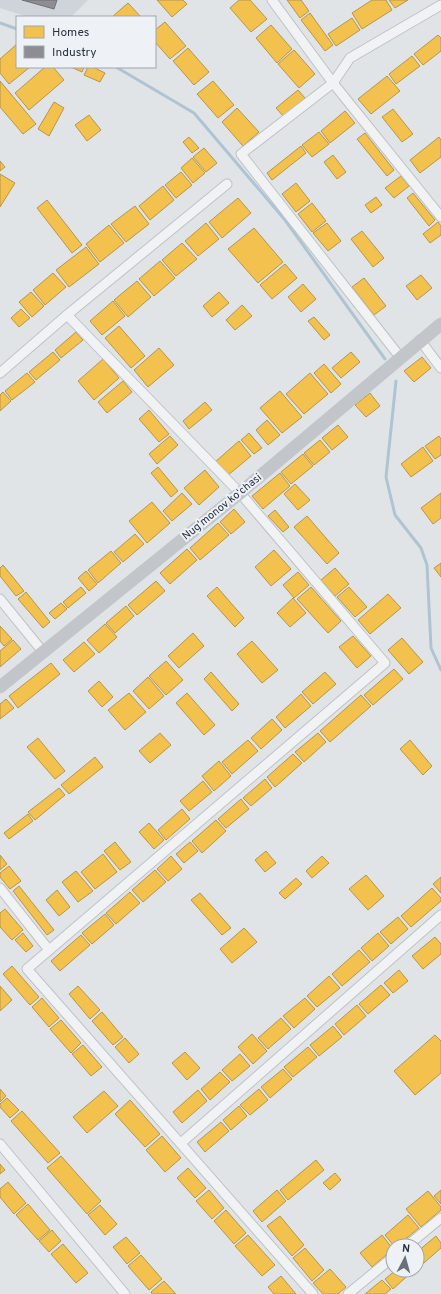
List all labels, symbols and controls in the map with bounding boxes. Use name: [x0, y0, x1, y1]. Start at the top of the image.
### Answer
legend: [16, 16, 156, 68]
text: Homes: [52, 25, 89, 41]
text: Industry: [52, 45, 97, 61]
street label: Nugʻmonov koʻchasi: [179, 471, 265, 543]
north arrow: [385, 1238, 425, 1278]
text: N: [401, 1242, 411, 1256]

